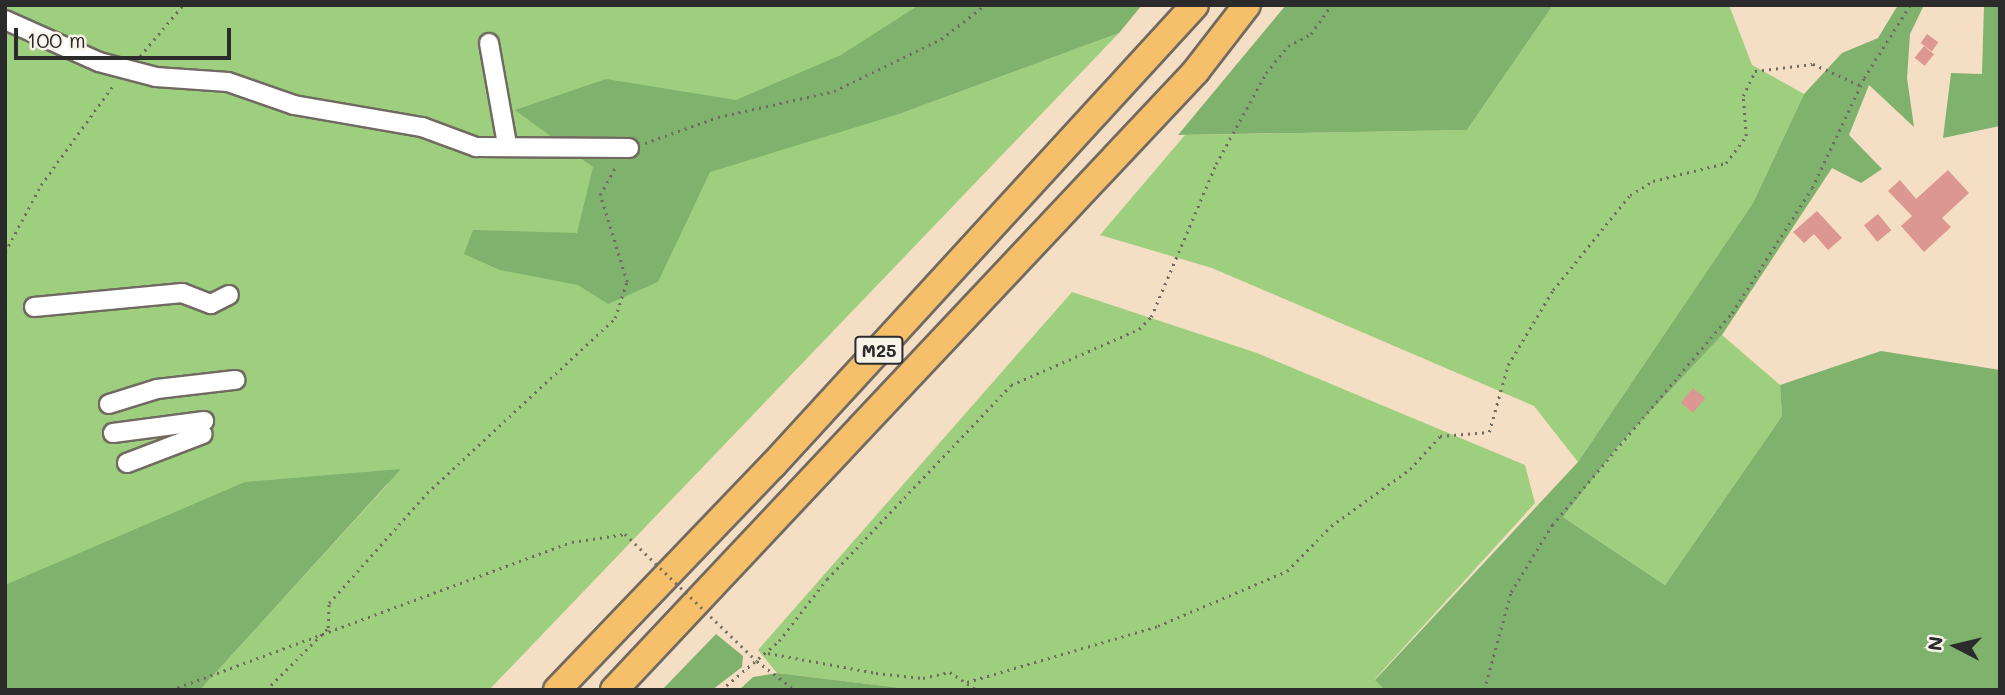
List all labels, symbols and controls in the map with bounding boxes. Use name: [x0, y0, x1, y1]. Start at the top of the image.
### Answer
scale bar: [18, 14, 234, 58]
text: 100 m: [27, 26, 86, 53]
road number: M25: [853, 336, 905, 364]
north arrow: [1921, 611, 1991, 681]
text: N: [1921, 635, 1948, 652]

